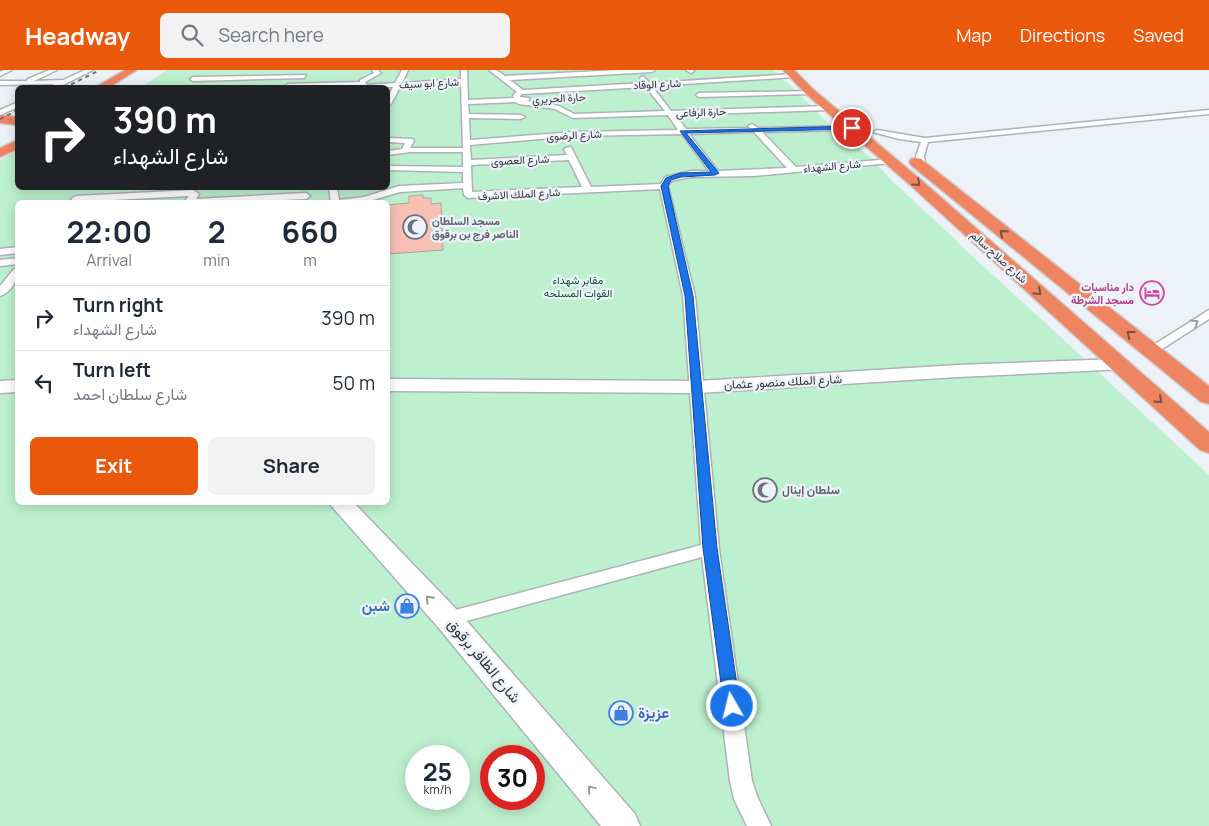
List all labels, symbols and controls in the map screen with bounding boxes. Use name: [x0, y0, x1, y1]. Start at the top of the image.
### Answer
search box: [160, 13, 510, 58]
text: Headway: [25, 19, 130, 52]
icon: search: [178, 21, 206, 49]
text: Search here: [218, 22, 324, 48]
text: Map: [956, 23, 992, 47]
text: Directions: [1020, 23, 1105, 47]
text: Saved: [1133, 23, 1184, 47]
street label: شارع ابو سيف: [399, 73, 460, 93]
street label: شارع الوقاد: [633, 75, 682, 93]
street label: حارة الحريري: [532, 89, 586, 109]
text: 390 m: [113, 96, 217, 144]
street label: حارة الرفاعى: [675, 103, 726, 120]
icon: right: [30, 105, 95, 170]
pin: [831, 107, 873, 149]
icon: arrive: [838, 114, 866, 142]
street label: شارع الرضوى: [546, 126, 602, 144]
text: شارع الشهداء: [113, 141, 228, 171]
street label: شارع العصوى: [490, 150, 550, 170]
street label: شارع الشهداء: [803, 155, 862, 176]
one-way arrow: [911, 178, 920, 187]
street label: شارع الملك الاشرف: [477, 184, 561, 204]
text: 22:00: [66, 211, 152, 252]
text: 2: [208, 211, 226, 252]
text: 660: [282, 211, 339, 252]
place label: مسجد السلطان الناصر فرج بن برقوق: [432, 213, 519, 242]
mosque icon: مسجد السلطان الناصر فرج بن برقوق: [402, 214, 428, 240]
street label: شارع صلاح سالم: [967, 227, 1031, 287]
one-way arrow: [999, 229, 1008, 238]
text: Arrival: [86, 249, 132, 271]
text: min: [203, 249, 230, 271]
text: m: [303, 249, 317, 271]
park label: مقابر شهداء القوات المسلحه: [544, 272, 612, 300]
place label: دار مناسبات مسجد الشرطة: [1071, 279, 1135, 307]
hotel icon: دار مناسبات مسجد الشرطة: [1139, 280, 1165, 306]
one-way arrow: [1032, 286, 1041, 295]
text: Turn right: [73, 292, 163, 318]
icon: right: [30, 304, 58, 332]
text: 390 m: [321, 305, 375, 331]
text: شارع الشهداء: [73, 318, 157, 340]
one-way arrow: [1189, 320, 1198, 329]
one-way arrow: [1126, 331, 1135, 340]
text: Turn left: [73, 357, 151, 383]
icon: left: [30, 369, 58, 397]
text: 50 m: [333, 370, 375, 396]
street label: شارع الملك منصور عثمان: [724, 370, 842, 394]
text: شارع سلطان احمد: [73, 383, 187, 405]
one-way arrow: [1153, 394, 1162, 403]
button: Exit: [30, 437, 198, 495]
button: Share: [208, 437, 375, 495]
mosque icon: سلطان إينال: [752, 477, 778, 503]
place label: سلطان إينال: [782, 481, 840, 498]
shop icon: شبن: [394, 593, 420, 619]
place label: شبن: [362, 595, 390, 616]
one-way arrow: [426, 595, 435, 604]
street label: شارع الظافر برقوق: [442, 614, 526, 708]
position arrow: [705, 679, 757, 731]
shop icon: عزيزة: [608, 700, 634, 726]
place label: عزيزة: [638, 702, 669, 723]
speed limit sign: 30: [480, 745, 545, 810]
text: 25: [423, 754, 452, 789]
text: km/h: [424, 781, 451, 798]
one-way arrow: [588, 785, 597, 794]

